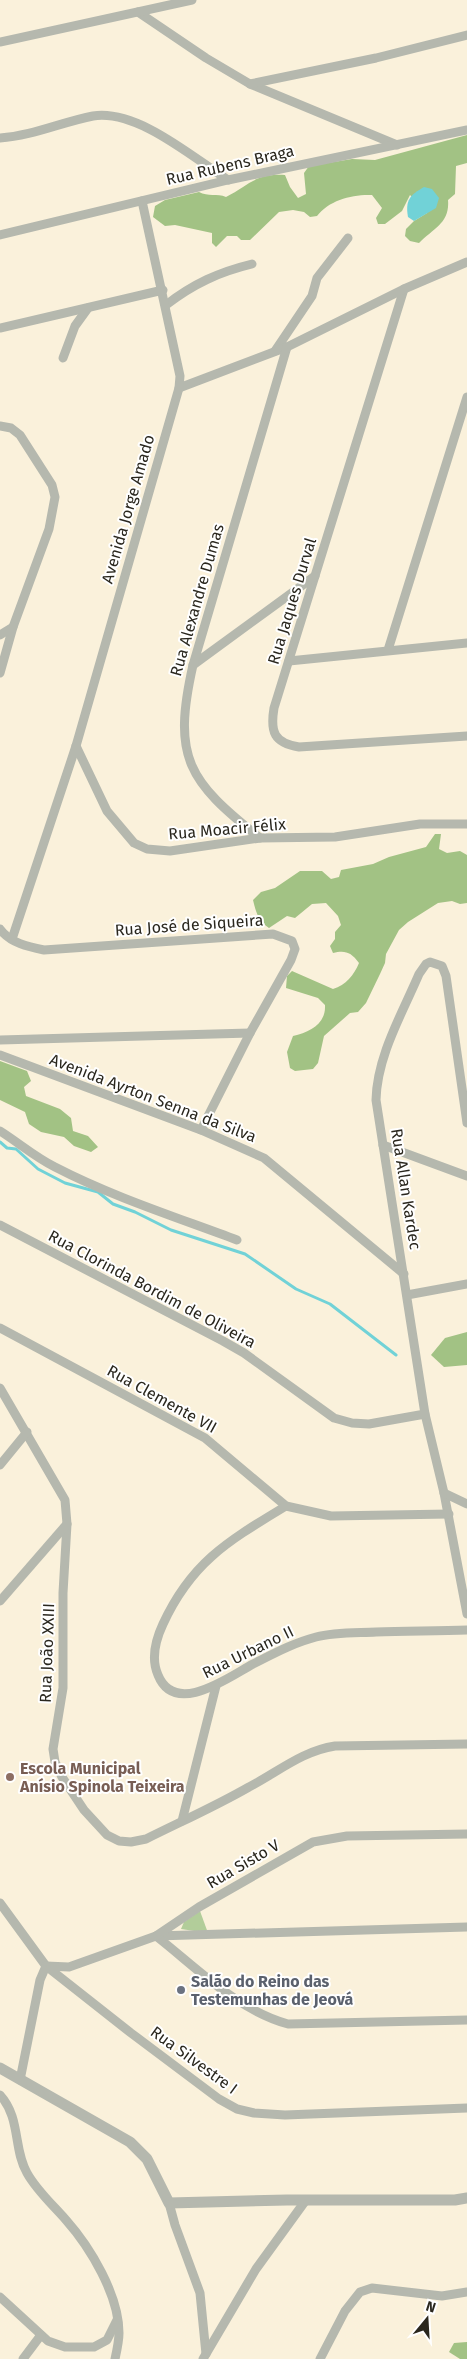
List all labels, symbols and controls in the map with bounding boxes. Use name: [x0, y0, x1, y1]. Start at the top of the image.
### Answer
street label: Rua Rubens Braga: [164, 141, 296, 189]
street label: Avenida Jorge Amado: [98, 432, 158, 586]
street label: Rua Alexandre Dumas: [166, 522, 228, 678]
street label: Rua Jaques Durval: [264, 535, 320, 667]
street label: Rua Moacir Félix: [167, 814, 287, 844]
street label: Rua José de Siqueira: [114, 910, 264, 940]
street label: Avenida Ayrton Senna da Silva: [47, 1050, 259, 1146]
street label: Rua Allan Kardec: [387, 1127, 425, 1251]
street label: Rua Clorinda Bordim de Oliveira: [45, 1226, 259, 1352]
street label: Rua Clemente VII: [104, 1361, 220, 1437]
street label: Rua João XXIII: [36, 1603, 58, 1703]
street label: Rua Urbano II: [199, 1622, 297, 1682]
place label: Escola Municipal Anísio Spinola Teixeira: [19, 1759, 185, 1796]
marker: Escola Municipal Anísio Spinola Teixeira: [4, 1771, 16, 1783]
street label: Rua Sisto V: [203, 1836, 283, 1892]
place label: Salão do Reino das Testemunhas de Jeová: [191, 1972, 354, 2009]
marker: Salão do Reino das Testemunhas de Jeová: [175, 1984, 187, 1996]
street label: Rua Silvestre I: [147, 2022, 241, 2098]
north arrow: [402, 2294, 452, 2344]
text: N: [424, 2298, 438, 2317]

